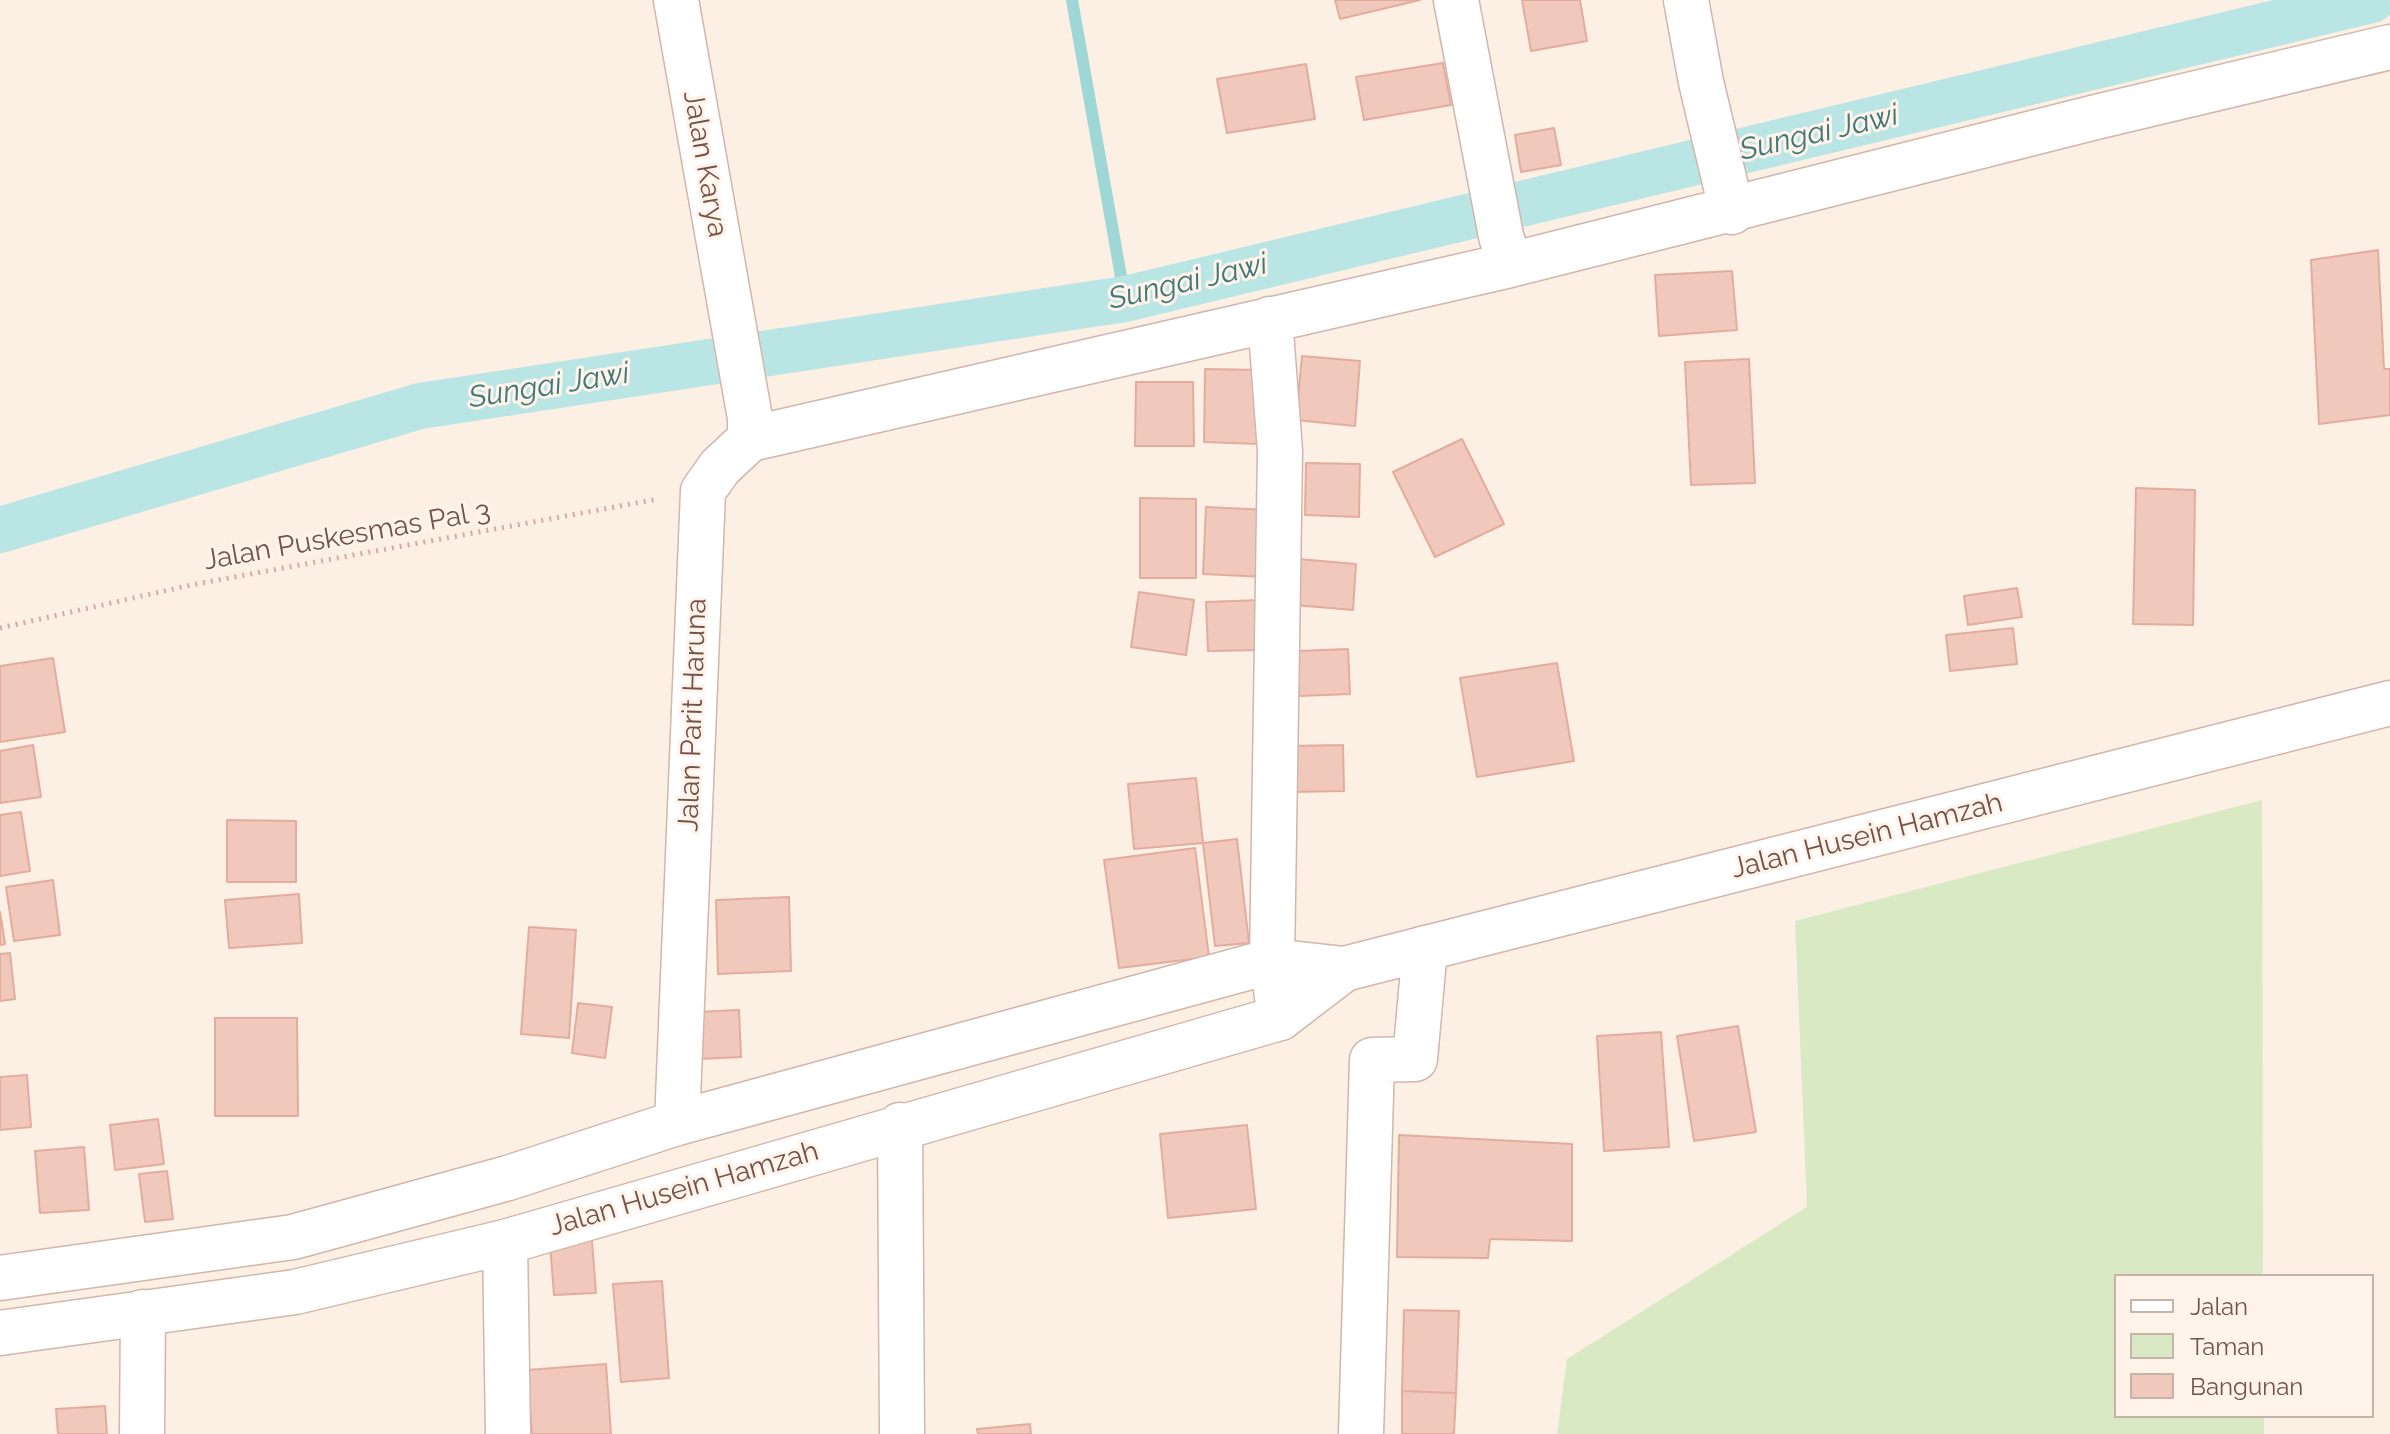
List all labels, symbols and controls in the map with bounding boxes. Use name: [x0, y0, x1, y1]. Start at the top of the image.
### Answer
street label: Jalan Karya: [676, 88, 734, 240]
water label: Sungai Jawi: [1736, 97, 1902, 169]
water label: Sungai Jawi: [1105, 246, 1271, 318]
water label: Sungai Jawi: [466, 356, 632, 416]
street label: Jalan Puskesmas Pal 3: [201, 494, 493, 578]
street label: Jalan Parit Haruna: [672, 598, 714, 832]
street label: Jalan Husein Hamzah: [1728, 786, 2006, 886]
street label: Jalan Husein Hamzah: [545, 1134, 823, 1244]
legend: [2114, 1274, 2374, 1418]
text: Jalan: [2190, 1292, 2248, 1321]
text: Taman: [2190, 1332, 2264, 1361]
text: Bangunan: [2190, 1372, 2303, 1401]

